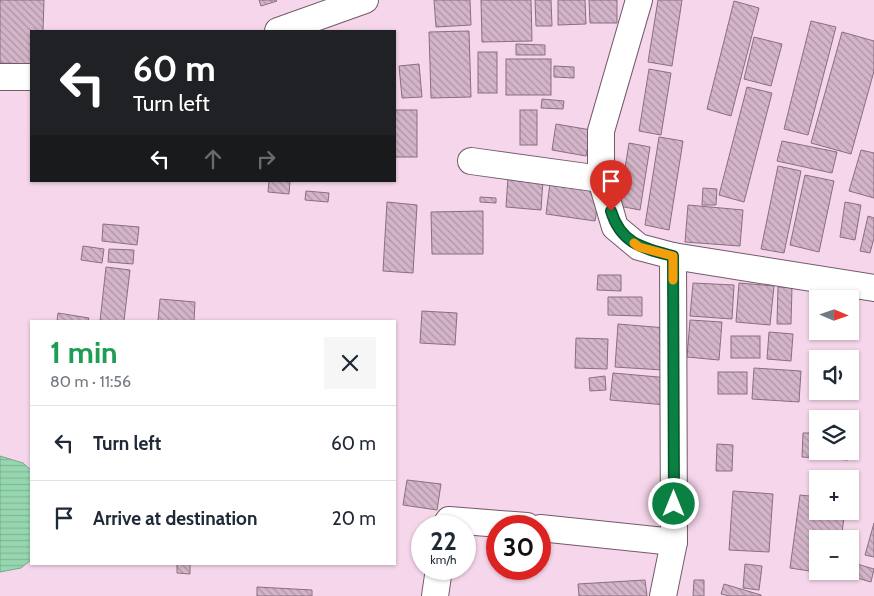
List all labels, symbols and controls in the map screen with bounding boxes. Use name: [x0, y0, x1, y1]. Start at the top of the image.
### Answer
text: 60 m: [133, 47, 216, 90]
icon: left: [50, 50, 115, 115]
text: Turn left: [133, 90, 210, 117]
icon: left: [146, 145, 174, 173]
icon: ahead: [199, 145, 227, 173]
icon: right: [252, 145, 280, 173]
pin: [590, 160, 632, 211]
icon: arrive: [597, 167, 625, 195]
north arrow: [809, 290, 859, 340]
map controls: [809, 290, 859, 580]
text: 1 min: [50, 334, 118, 371]
button: close: [324, 337, 376, 389]
button: sound: [809, 350, 859, 400]
text: 80 m · 11:56: [50, 372, 131, 391]
button: layers: [809, 410, 859, 460]
icon: left: [50, 429, 78, 457]
text: Turn left: [93, 432, 161, 455]
text: 60 m: [331, 432, 376, 455]
button: +: [809, 470, 859, 520]
position arrow: [647, 477, 699, 529]
icon: arrive: [50, 504, 78, 532]
text: Arrive at destination: [93, 507, 257, 530]
text: 20 m: [332, 507, 376, 530]
speed limit sign: 30: [486, 515, 551, 580]
text: 22: [430, 526, 457, 556]
button: −: [809, 530, 859, 580]
text: km/h: [430, 552, 457, 567]

